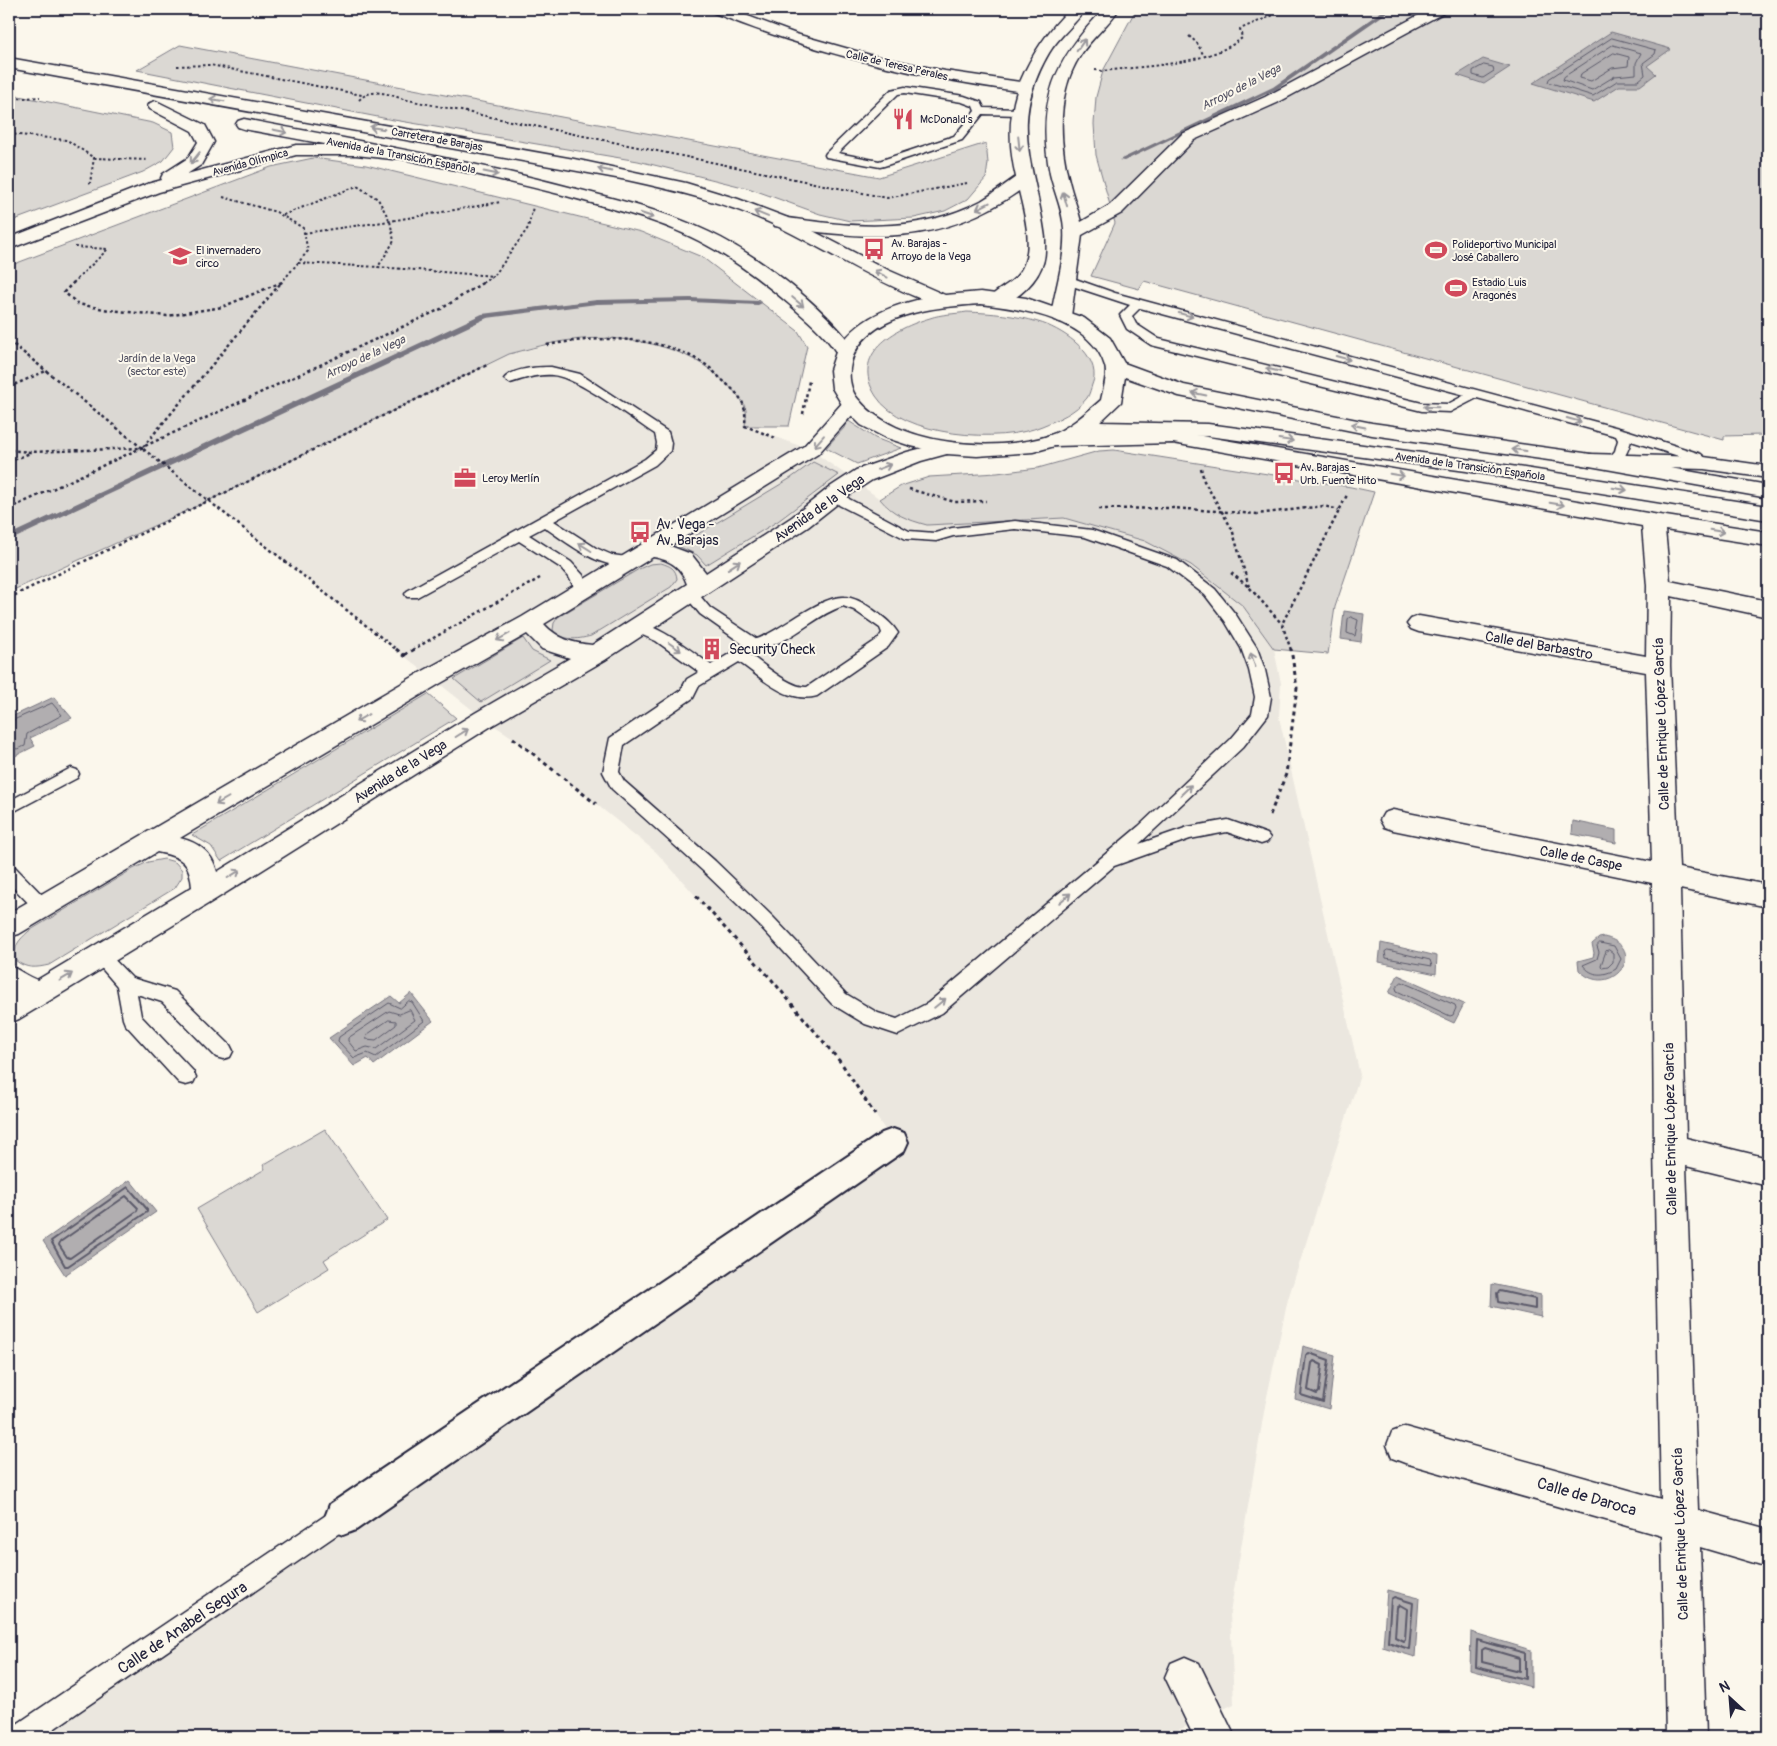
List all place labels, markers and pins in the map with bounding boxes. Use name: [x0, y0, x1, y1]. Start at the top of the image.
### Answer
restaurant icon: McDonald's: [890, 106, 916, 132]
place label: McDonald's: [920, 113, 973, 126]
bus stop icon: Av. Barajas - Arroyo de la Vega: [861, 236, 887, 262]
place label: Av. Barajas - Arroyo de la Vega: [891, 237, 971, 263]
sports icon: Polideportivo Municipal José Caballero: [1423, 237, 1449, 263]
place label: Polideportivo Municipal José Caballero: [1452, 238, 1557, 264]
school or university icon: El invernadero circo: [167, 243, 193, 269]
place label: El invernadero circo: [196, 244, 261, 270]
sports icon: Estadio Luis Aragonés: [1443, 275, 1469, 301]
place label: Estadio Luis Aragonés: [1472, 276, 1527, 302]
bus stop icon: Av. Barajas - Urb. Fuente Hito: [1271, 460, 1297, 486]
place label: Av. Barajas - Urb. Fuente Hito: [1300, 461, 1376, 487]
office icon: Leroy Merlín: [452, 465, 478, 491]
place label: Leroy Merlín: [482, 472, 540, 485]
place label: Av. Vega - Av. Barajas: [656, 516, 719, 549]
bus stop icon: Av. Vega - Av. Barajas: [627, 519, 653, 545]
building icon: Security Check: [699, 636, 725, 662]
place label: Security Check: [729, 641, 816, 658]

